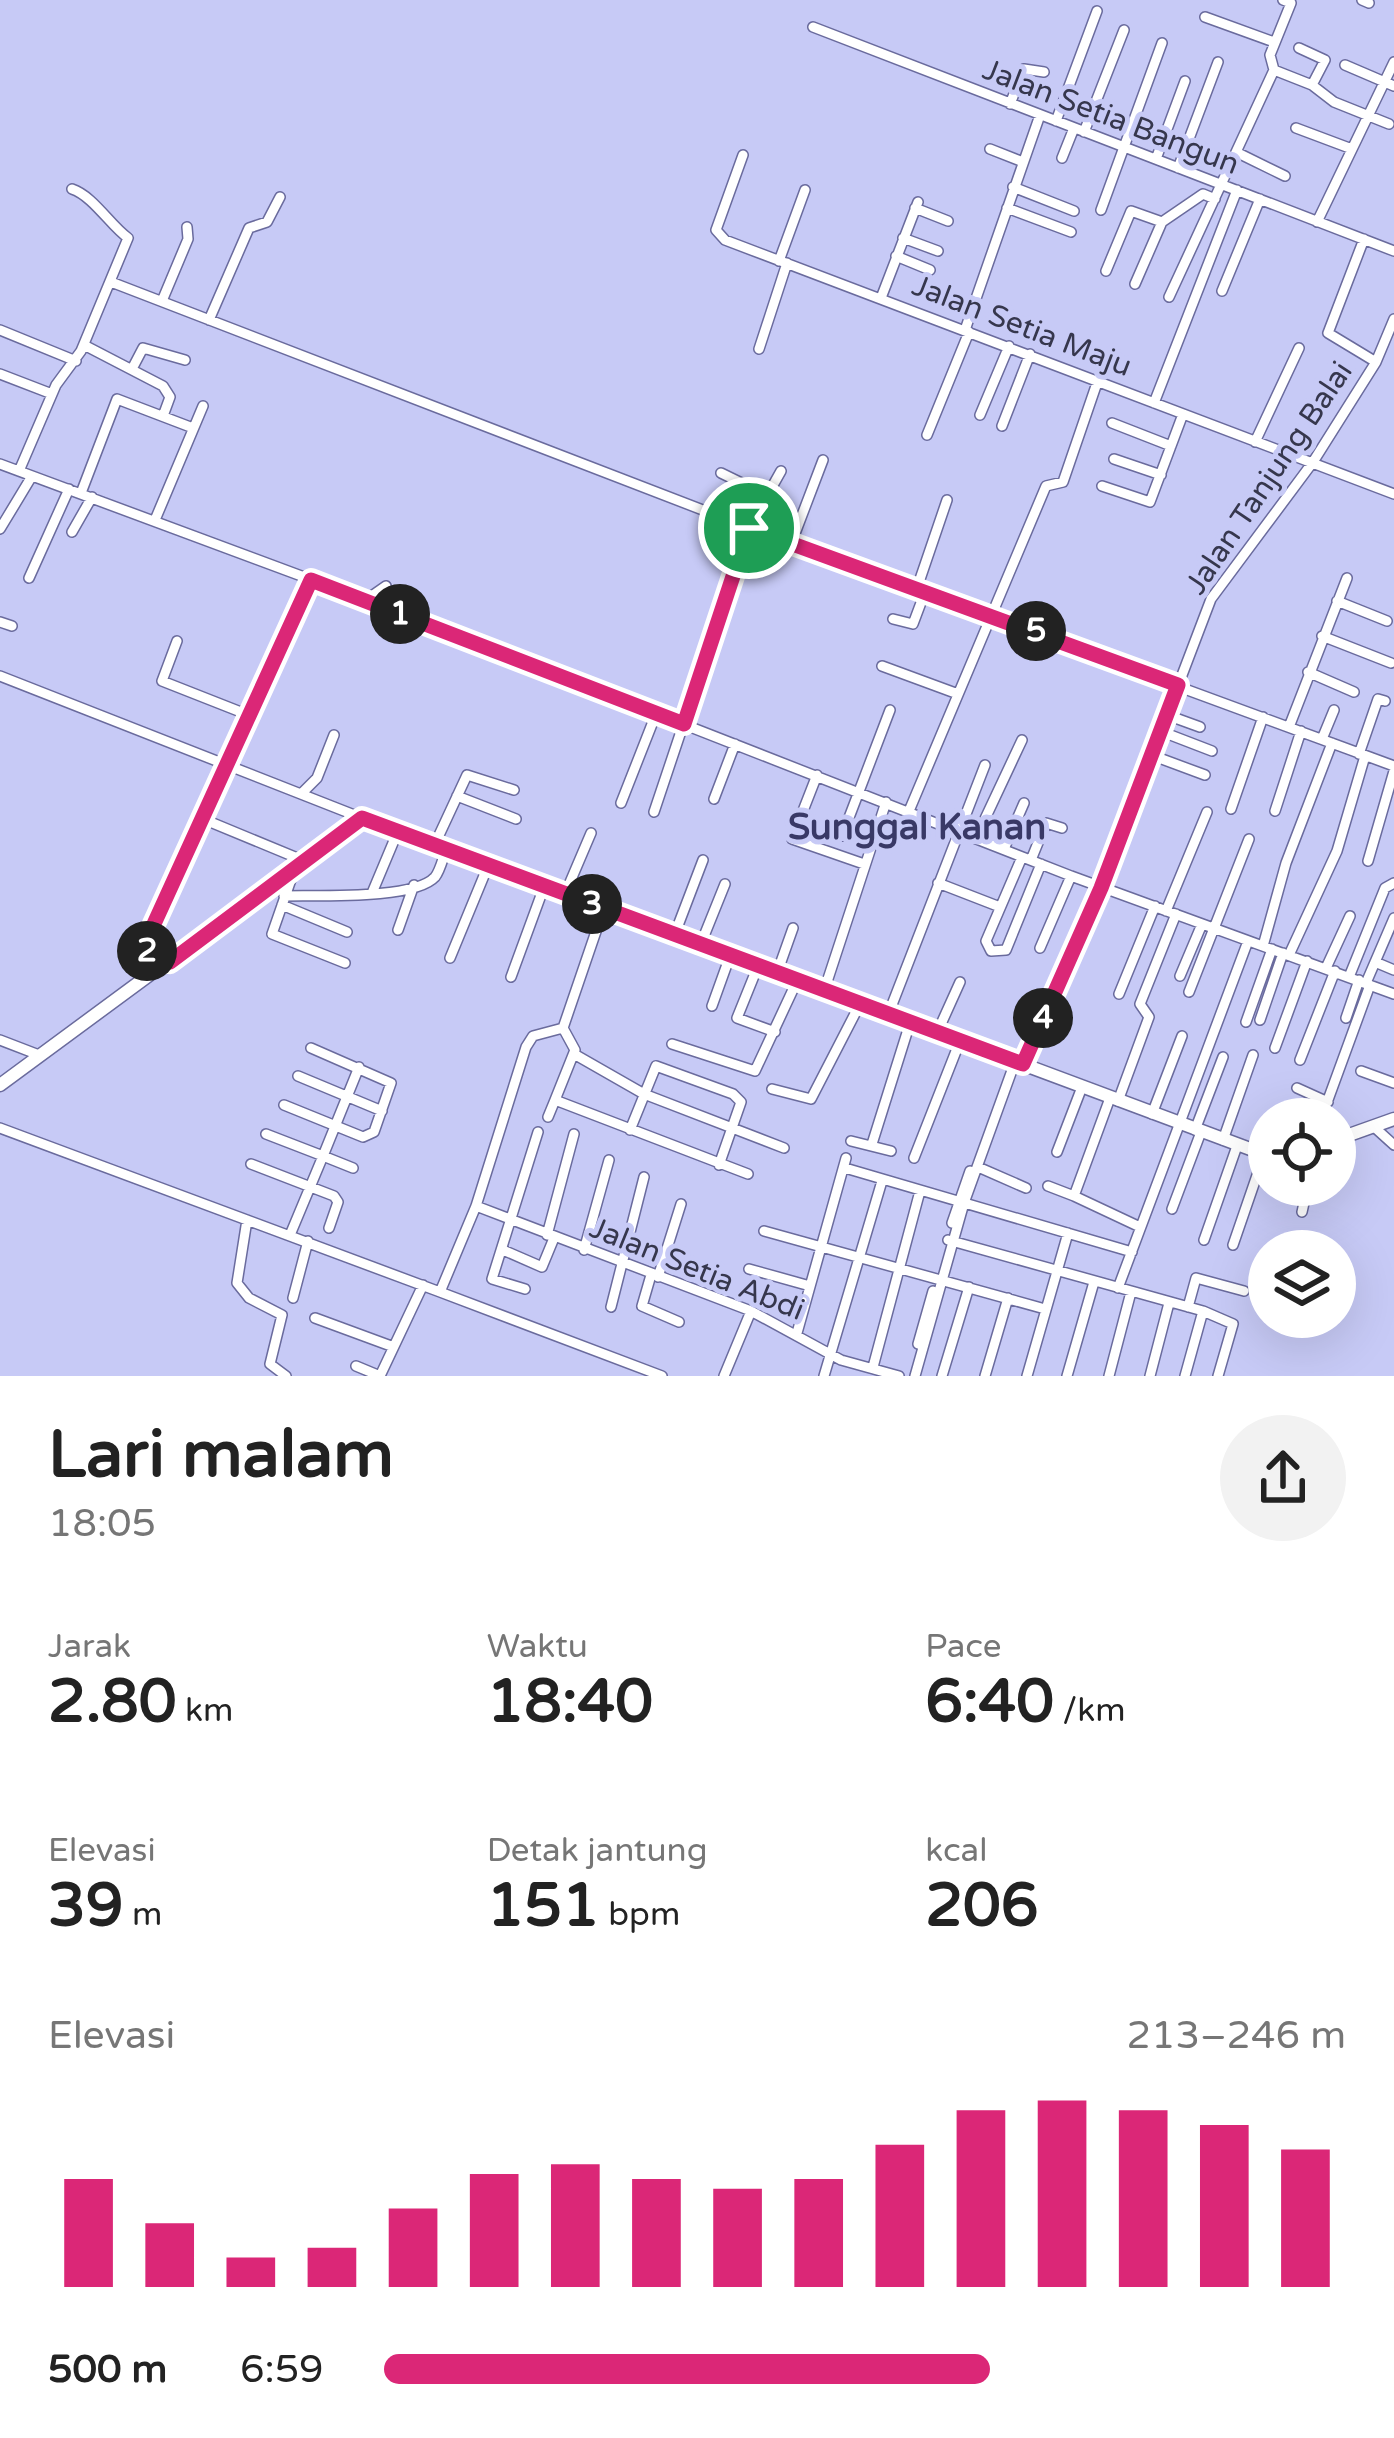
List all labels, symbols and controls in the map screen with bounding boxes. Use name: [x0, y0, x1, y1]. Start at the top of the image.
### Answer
street label: Jalan Setia Bangun: [978, 51, 1244, 183]
street label: Jalan Setia Maju: [907, 267, 1137, 385]
street label: Jalan Tanjung Balai: [1177, 355, 1361, 601]
pin: [698, 477, 800, 579]
icon: arrive: [716, 495, 782, 561]
pin: 1: [370, 584, 430, 644]
text: 1: [390, 594, 410, 633]
pin: 5: [1006, 601, 1066, 661]
text: 5: [1026, 611, 1046, 650]
district label: Sunggal Kanan: [788, 806, 1046, 849]
pin: 3: [562, 874, 622, 934]
text: 3: [582, 884, 602, 923]
pin: 2: [117, 921, 177, 981]
text: 2: [137, 931, 157, 970]
pin: 4: [1013, 988, 1073, 1048]
text: 4: [1033, 998, 1053, 1037]
map controls: [1248, 1098, 1356, 1338]
button: locate: [1248, 1098, 1356, 1206]
street label: Jalan Setia Abdi: [584, 1209, 810, 1329]
button: layers: [1248, 1230, 1356, 1338]
text: Lari malam: [48, 1415, 394, 1495]
button: share: [1220, 1415, 1346, 1541]
text: 18:05: [48, 1500, 156, 1547]
text: Jarak: [48, 1627, 131, 1666]
text: Waktu: [487, 1627, 588, 1666]
text: Pace: [925, 1627, 1001, 1666]
text: 2.80: [48, 1666, 176, 1738]
text: 18:40: [487, 1666, 653, 1738]
text: 6:40: [925, 1666, 1054, 1738]
text: km: [176, 1691, 233, 1730]
text: /km: [1054, 1691, 1125, 1730]
text: Elevasi: [48, 1831, 156, 1870]
text: Detak jantung: [487, 1831, 707, 1870]
text: kcal: [925, 1831, 987, 1870]
text: 39: [48, 1870, 123, 1942]
text: 151: [487, 1870, 600, 1942]
text: 206: [925, 1870, 1038, 1942]
text: m: [123, 1895, 162, 1934]
text: bpm: [600, 1895, 680, 1934]
text: Elevasi: [48, 2012, 175, 2059]
text: 213–246 m: [1126, 2012, 1346, 2059]
text: 500 m: [48, 2346, 167, 2393]
text: 6:59: [240, 2346, 324, 2393]

